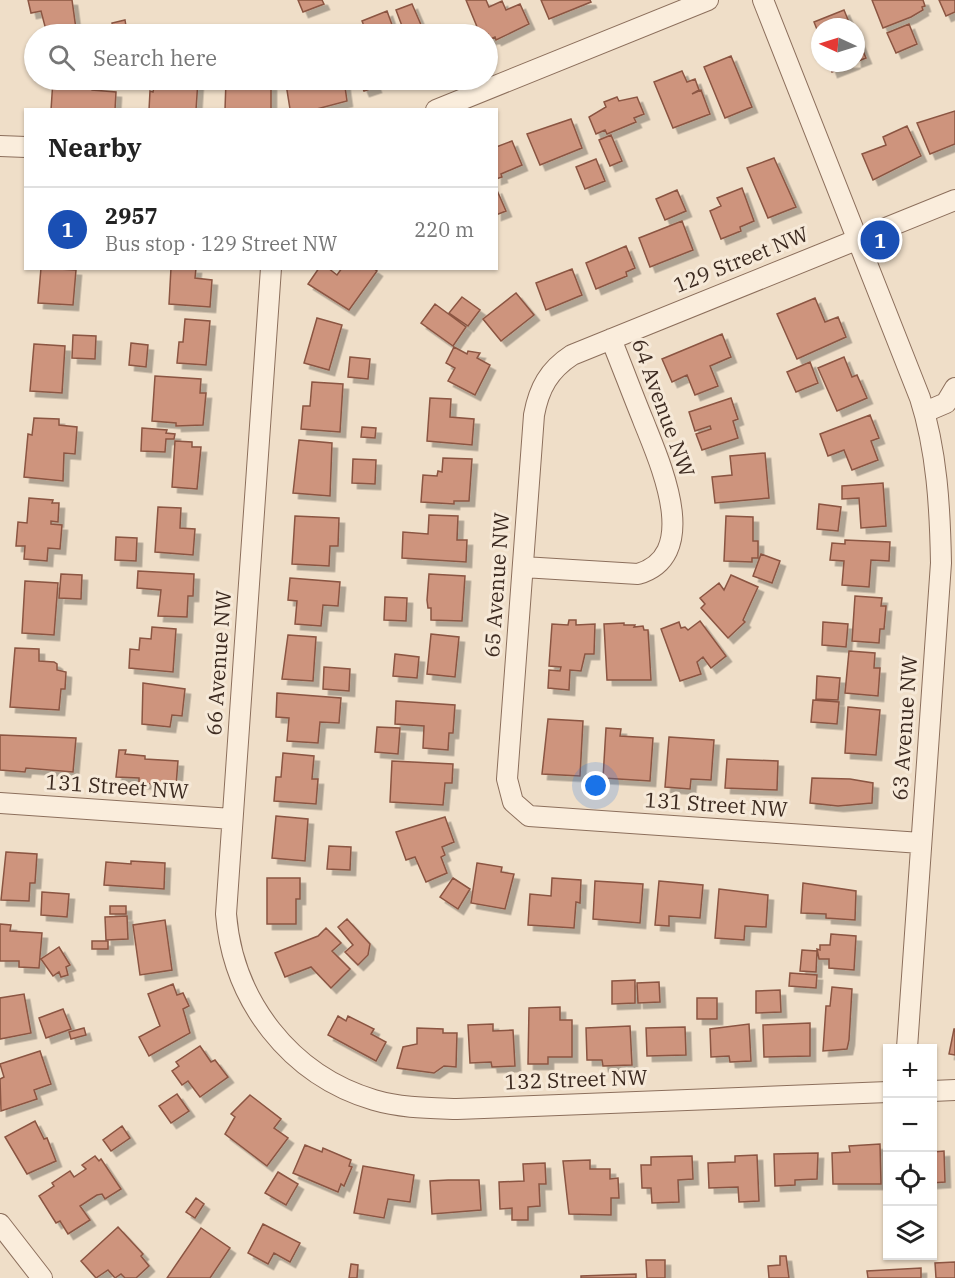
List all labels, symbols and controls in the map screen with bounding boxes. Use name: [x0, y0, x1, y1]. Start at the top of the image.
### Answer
north arrow: [811, 18, 865, 72]
search box: [24, 24, 498, 90]
icon: search: [45, 41, 78, 74]
text: Search here: [93, 43, 217, 72]
text: Nearby: [48, 130, 142, 164]
text: 2957: [105, 201, 158, 230]
text: 1: [62, 216, 74, 243]
text: 220 m: [414, 216, 474, 243]
pin: 1: [860, 218, 900, 262]
street label: 129 Street NW: [669, 219, 812, 299]
text: Bus stop · 129 Street NW: [105, 230, 337, 257]
street label: 64 Avenue NW: [626, 335, 702, 481]
street label: 65 Avenue NW: [477, 511, 515, 658]
street label: 66 Avenue NW: [199, 589, 237, 736]
street label: 63 Avenue NW: [885, 654, 923, 801]
street label: 131 Street NW: [45, 767, 189, 805]
your location: [581, 771, 610, 800]
street label: 131 Street NW: [644, 785, 788, 823]
map controls: [883, 1044, 937, 1260]
button: +: [883, 1044, 937, 1098]
street label: 132 Street NW: [504, 1063, 648, 1095]
button: −: [883, 1098, 937, 1152]
button: locate: [883, 1152, 937, 1206]
button: layers: [883, 1206, 937, 1260]

